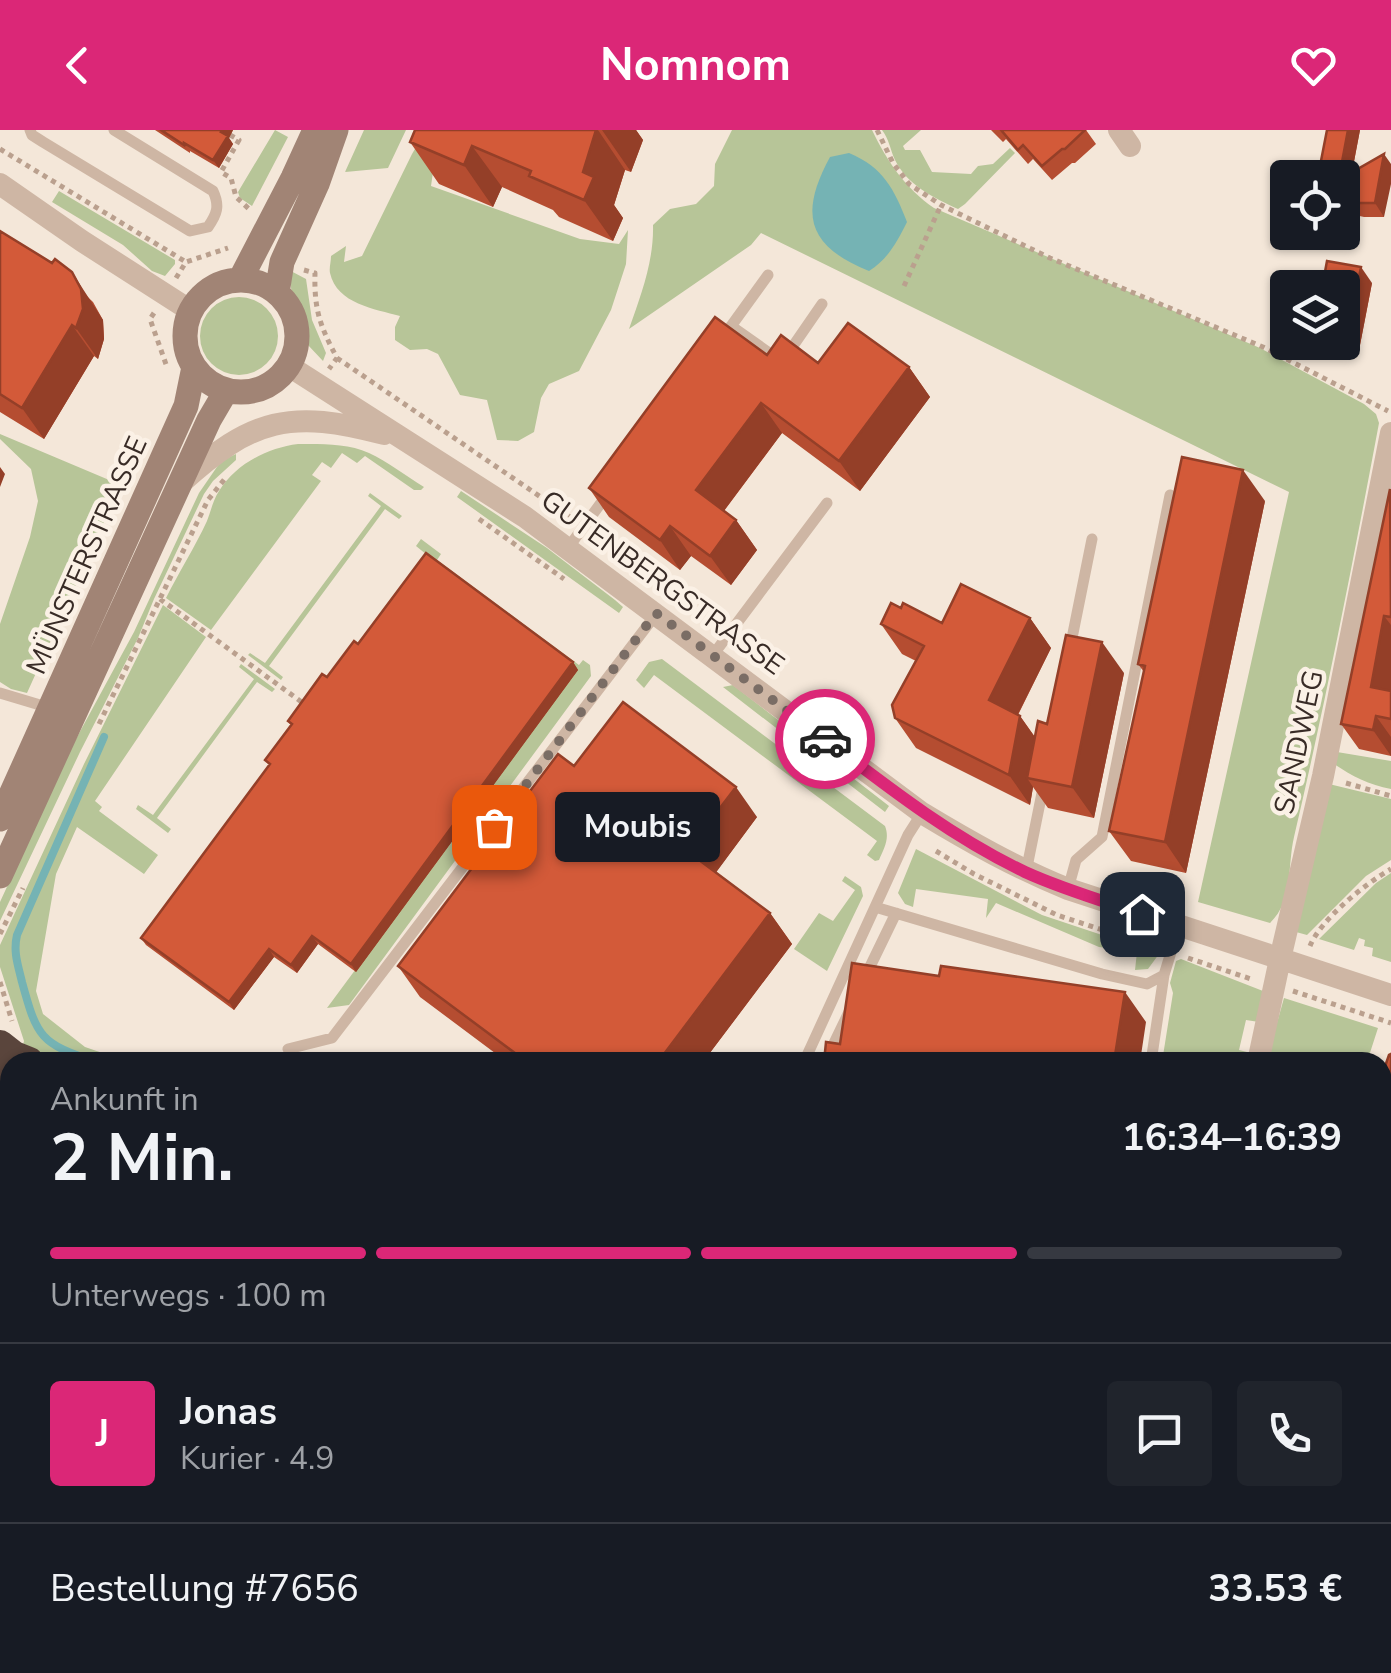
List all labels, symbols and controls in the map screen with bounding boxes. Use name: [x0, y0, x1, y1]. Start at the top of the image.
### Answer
text: Nomnom: [600, 35, 791, 96]
icon: back: [50, 38, 105, 93]
icon: heart: [1286, 38, 1341, 93]
map controls: [1270, 160, 1360, 360]
button: locate: [1270, 160, 1360, 250]
button: layers: [1270, 270, 1360, 360]
street label: MÜNSTERSTRASSE: [17, 430, 156, 680]
street label: GUTENBERGSTRASSE: [533, 482, 792, 684]
street label: SANDWEG: [1265, 667, 1333, 818]
courier: [775, 689, 875, 789]
icon: car: [798, 712, 853, 767]
pin: [452, 785, 537, 870]
callout: Moubis: [554, 792, 719, 862]
icon: bag: [467, 800, 522, 855]
text: Moubis: [584, 805, 691, 848]
pin: [1100, 872, 1185, 957]
icon: home: [1115, 887, 1170, 942]
text: Ankunft in: [50, 1078, 199, 1121]
text: 16:34–16:39: [1122, 1112, 1342, 1163]
text: 2 Min.: [50, 1114, 234, 1203]
text: Unterwegs · 100 m: [50, 1274, 327, 1317]
button: chat: [1107, 1381, 1212, 1486]
button: phone: [1237, 1381, 1342, 1486]
text: Jonas: [180, 1386, 277, 1437]
text: J: [96, 1408, 109, 1459]
text: Kurier · 4.9: [180, 1437, 334, 1480]
text: Bestellung #7656: [50, 1563, 359, 1614]
text: 33.53 €: [1208, 1563, 1342, 1614]

